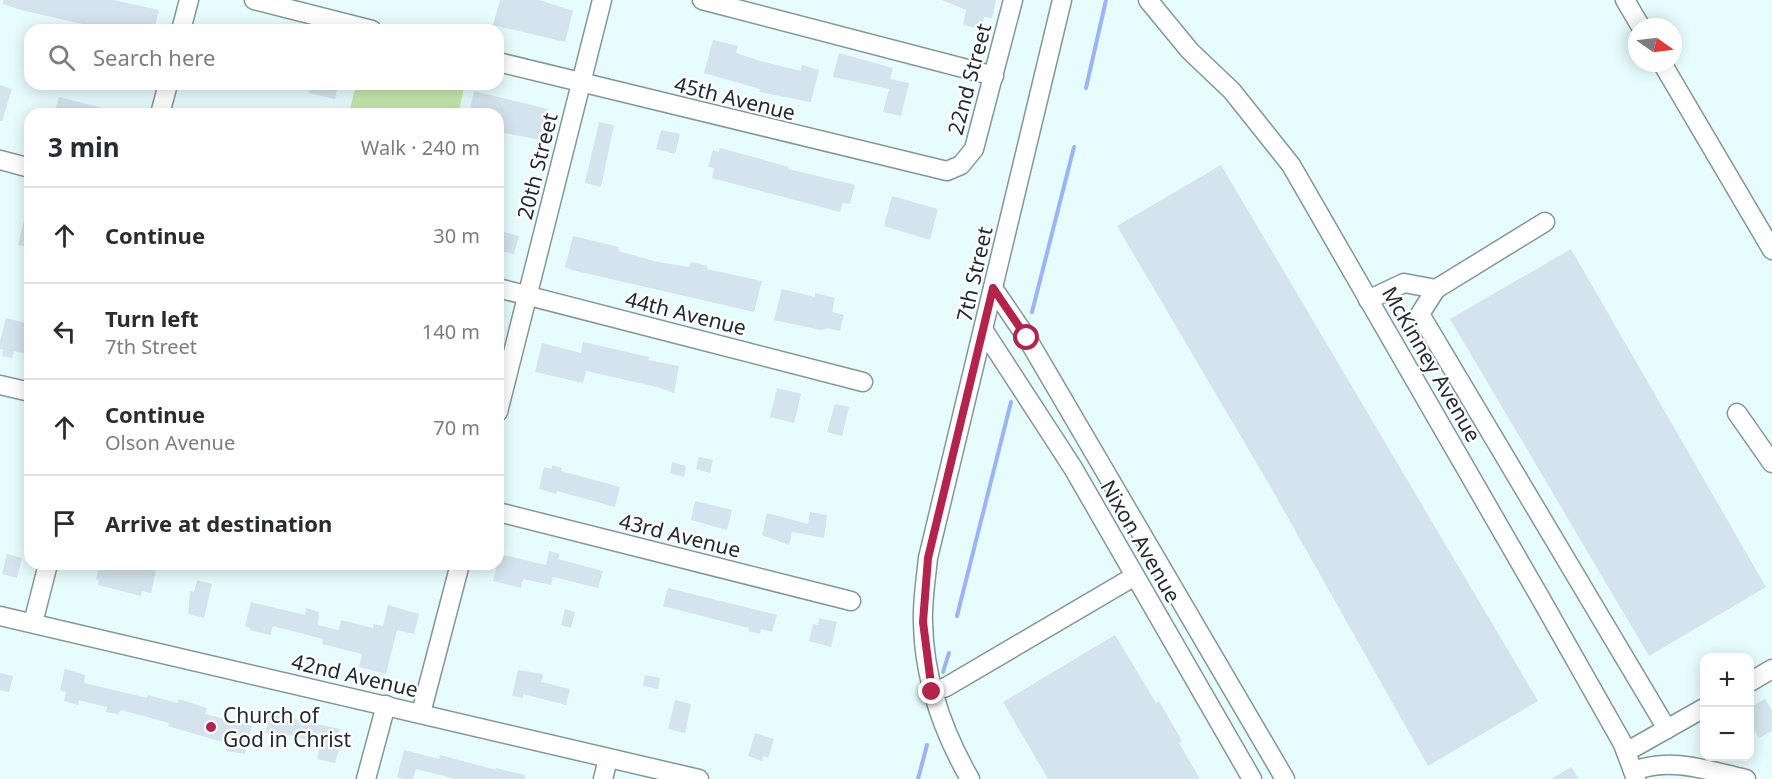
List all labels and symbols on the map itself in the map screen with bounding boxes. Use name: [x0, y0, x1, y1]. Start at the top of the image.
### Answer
north arrow: [1628, 18, 1682, 72]
street label: 22nd Street: [941, 20, 997, 138]
street label: 45th Avenue: [672, 69, 798, 127]
street label: 20th Street: [510, 109, 564, 222]
street label: 7th Street: [949, 223, 999, 324]
street label: McKinney Avenue: [1376, 281, 1488, 447]
street label: 44th Avenue: [623, 284, 749, 342]
route start: [1013, 324, 1039, 350]
street label: Nixon Avenue: [1095, 475, 1187, 607]
street label: 43rd Avenue: [616, 506, 744, 564]
street label: 42nd Avenue: [289, 647, 421, 703]
route end: [918, 678, 944, 704]
place label: Church of God in Christ: [223, 701, 352, 753]
marker: Church of God in Christ: [204, 720, 218, 734]

